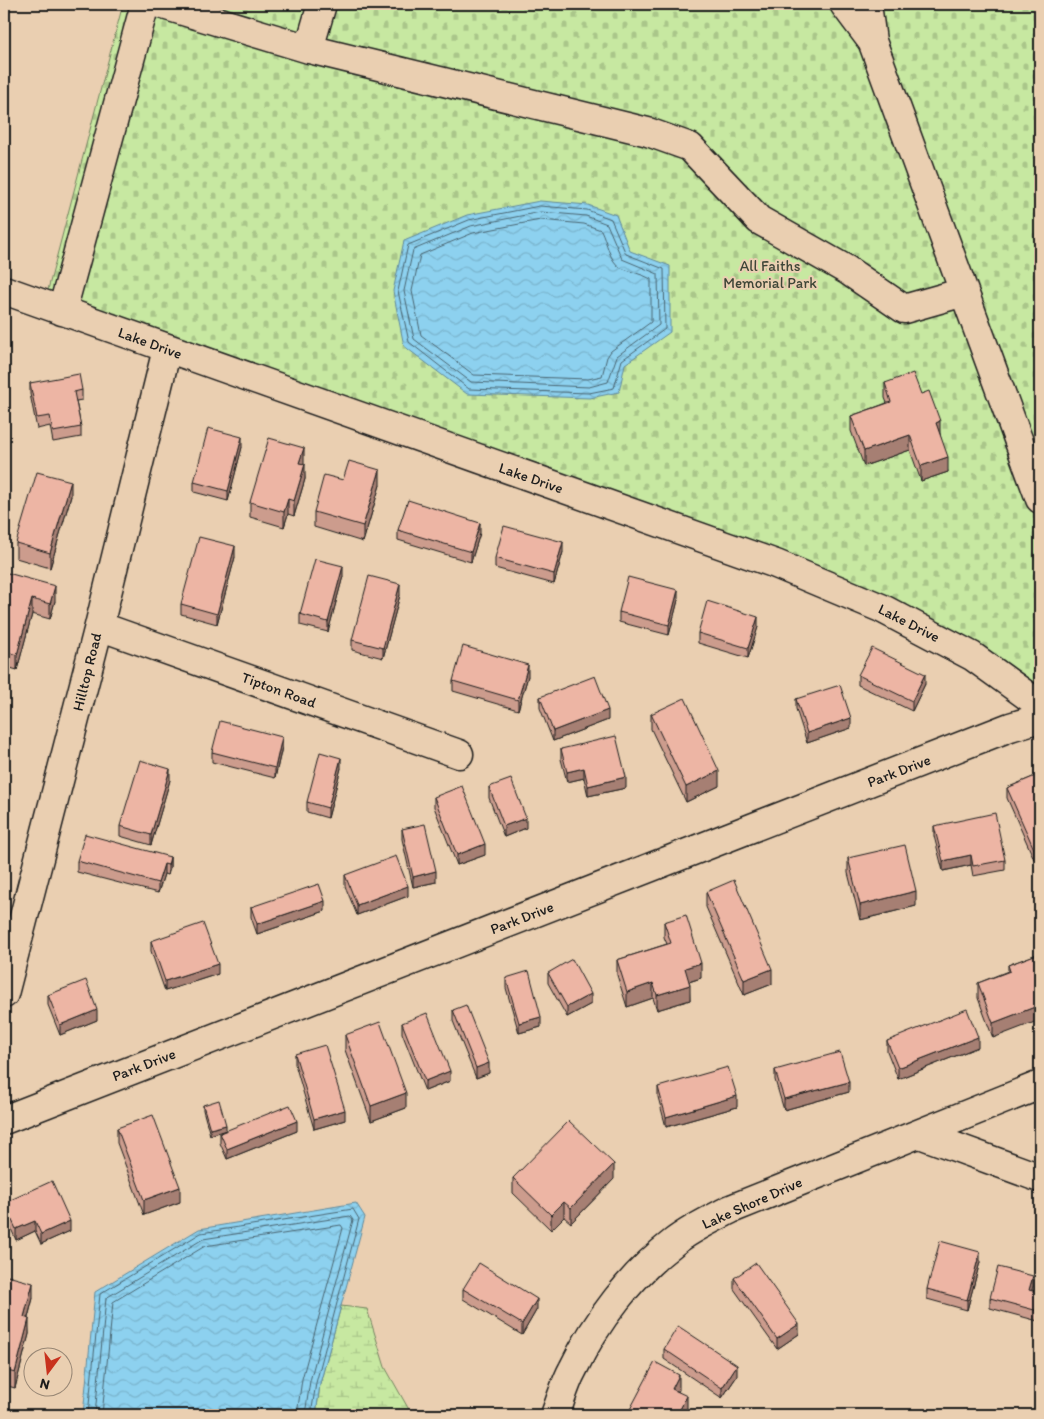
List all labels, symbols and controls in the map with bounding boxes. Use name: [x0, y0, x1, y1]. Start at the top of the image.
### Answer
park label: All Faiths Memorial Park: [723, 257, 817, 292]
street label: Lake Drive: [116, 323, 184, 363]
street label: Lake Drive: [497, 459, 565, 497]
street label: Lake Drive: [875, 600, 943, 646]
street label: Hilltop Road: [69, 631, 105, 713]
street label: Tipton Road: [239, 668, 319, 712]
street label: Park Drive: [865, 751, 933, 791]
street label: Park Drive: [488, 898, 556, 938]
street label: Park Drive: [110, 1045, 178, 1085]
street label: Lake Shore Drive: [699, 1173, 805, 1233]
north arrow: [22, 1346, 72, 1396]
text: N: [38, 1375, 52, 1394]

